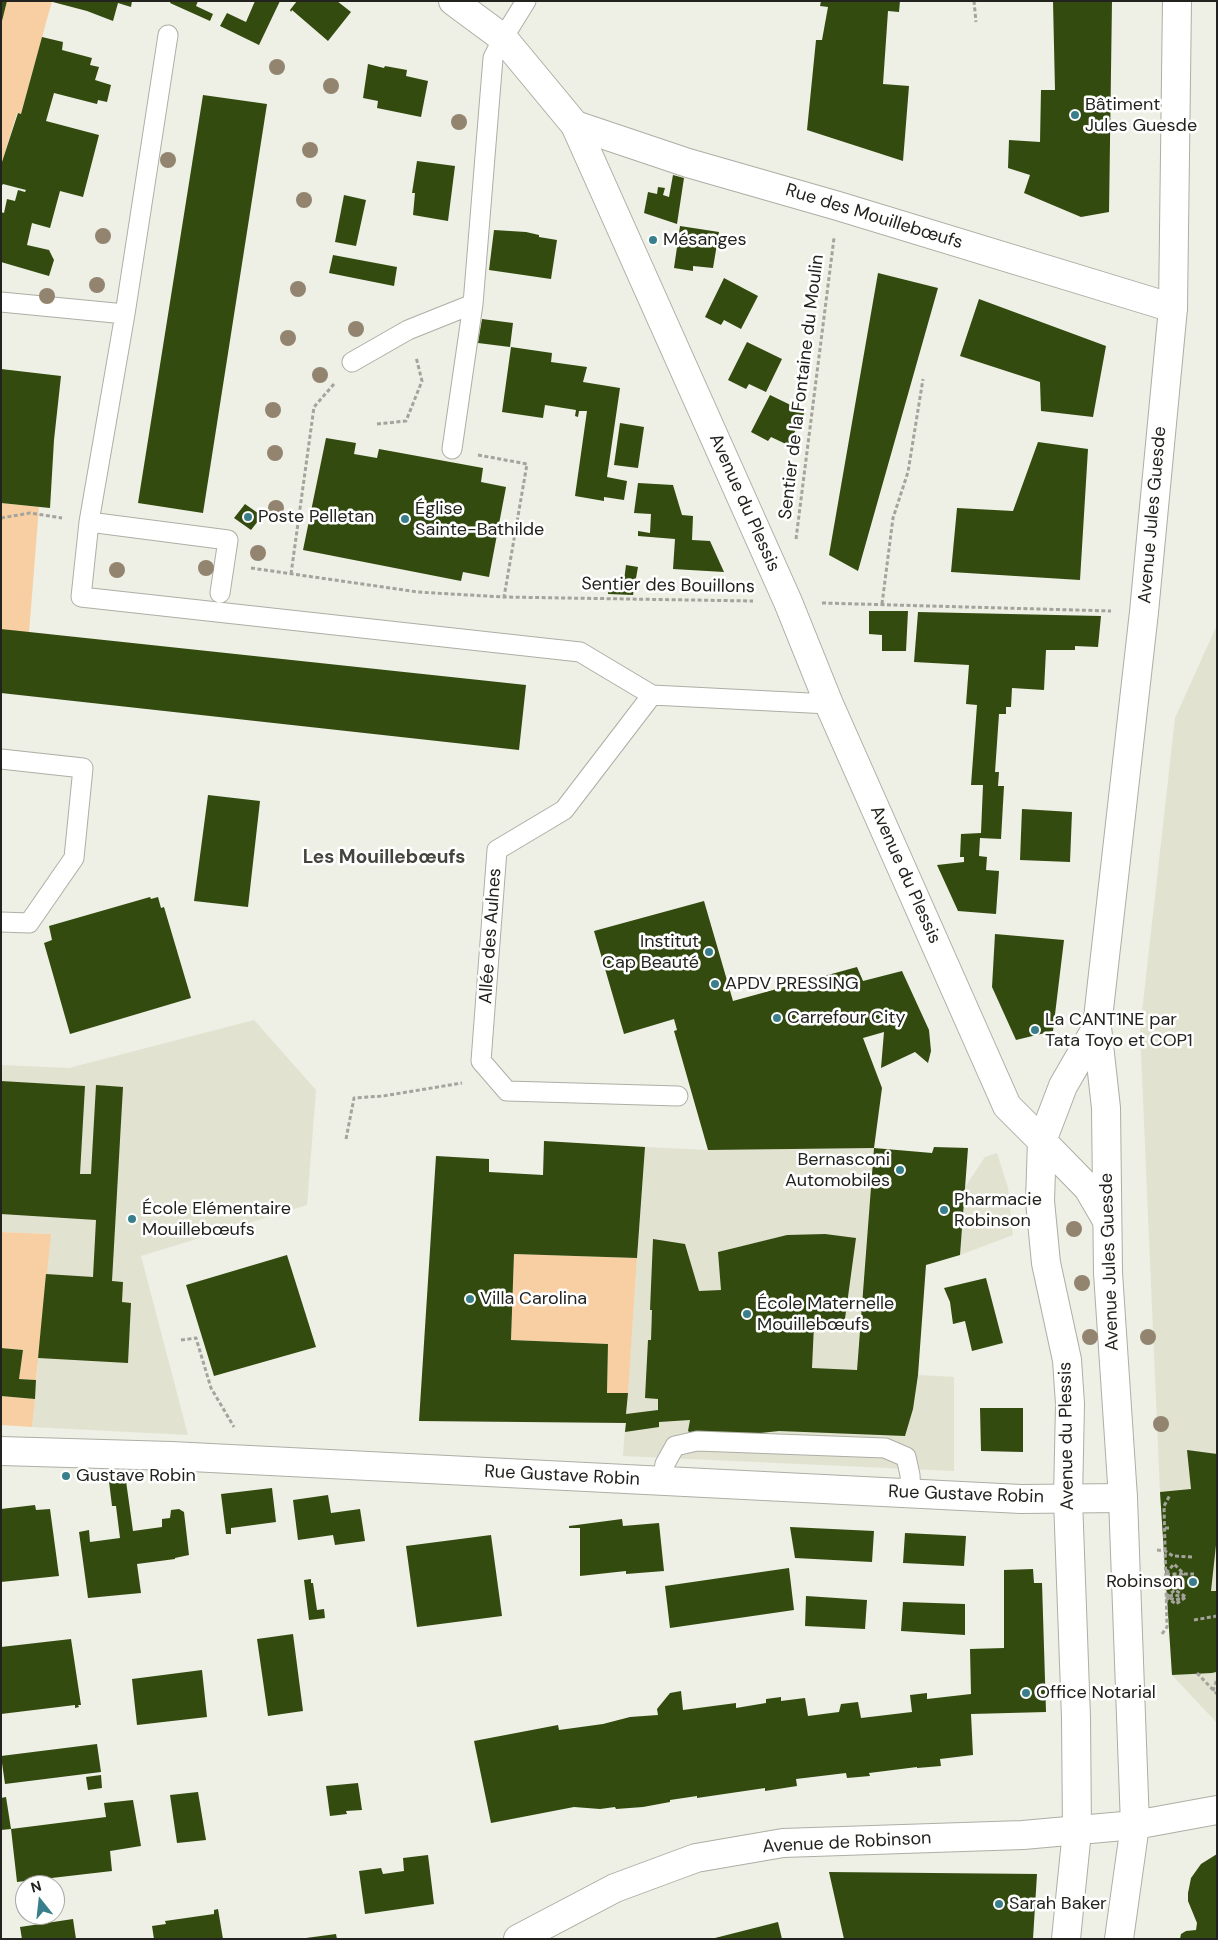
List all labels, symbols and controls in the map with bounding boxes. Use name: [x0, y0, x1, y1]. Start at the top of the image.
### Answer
place label: Bâtiment Jules Guesde: [1085, 94, 1197, 136]
marker: Bâtiment Jules Guesde: [1069, 109, 1081, 121]
street label: Rue des Mouillebœufs: [783, 180, 965, 254]
place label: Mésanges: [663, 229, 746, 251]
marker: Mésanges: [647, 234, 659, 246]
street label: Sentier de la Fontaine du Moulin: [775, 253, 829, 521]
street label: Avenue Jules Guesde: [1134, 425, 1172, 605]
street label: Avenue du Plessis: [704, 431, 784, 575]
place label: Église Sainte-Bathilde: [415, 498, 544, 540]
place label: Poste Pelletan: [258, 506, 374, 528]
marker: Poste Pelletan: [242, 511, 254, 523]
marker: Église Sainte-Bathilde: [399, 513, 411, 525]
street label: Sentier des Bouillons: [581, 574, 755, 598]
street label: Avenue du Plessis: [865, 803, 945, 947]
district label: Les Mouillebœufs: [303, 847, 465, 869]
street label: Allée des Aulnes: [475, 867, 507, 1005]
place label: Institut Cap Beauté: [602, 931, 699, 974]
marker: Institut Cap Beauté: [703, 946, 715, 958]
place label: APDV PRESSING: [725, 973, 859, 995]
marker: APDV PRESSING: [709, 978, 721, 990]
place label: Carrefour City: [787, 1007, 905, 1029]
place label: La CANT1NE par Tata Toyo et COP1: [1045, 1009, 1193, 1052]
marker: Carrefour City: [771, 1012, 783, 1024]
marker: La CANT1NE par Tata Toyo et COP1: [1029, 1024, 1041, 1036]
place label: Bernasconi Automobiles: [785, 1149, 890, 1192]
marker: Bernasconi Automobiles: [894, 1164, 906, 1176]
street label: Avenue Jules Guesde: [1096, 1173, 1124, 1351]
place label: Pharmacie Robinson: [954, 1189, 1042, 1232]
place label: École Elémentaire Mouillebœufs: [142, 1198, 291, 1240]
marker: Pharmacie Robinson: [938, 1204, 950, 1216]
marker: École Elémentaire Mouillebœufs: [126, 1213, 138, 1225]
place label: Villa Carolina: [480, 1288, 587, 1310]
marker: Villa Carolina: [464, 1293, 476, 1305]
place label: École Maternelle Mouillebœufs: [757, 1293, 894, 1336]
marker: École Maternelle Mouillebœufs: [741, 1308, 753, 1320]
street label: Avenue du Plessis: [1055, 1362, 1079, 1510]
street label: Rue Gustave Robin: [484, 1461, 640, 1491]
place label: Gustave Robin: [76, 1465, 196, 1487]
marker: Gustave Robin: [60, 1470, 72, 1482]
street label: Rue Gustave Robin: [888, 1481, 1044, 1509]
place label: Robinson: [1106, 1571, 1183, 1593]
marker: Robinson: [1187, 1576, 1199, 1588]
place label: Office Notarial: [1036, 1682, 1156, 1704]
marker: Office Notarial: [1020, 1687, 1032, 1699]
street label: Avenue de Robinson: [762, 1828, 932, 1858]
north arrow: [15, 1875, 65, 1925]
text: N: [29, 1876, 44, 1897]
place label: Sarah Baker: [1009, 1893, 1107, 1915]
marker: Sarah Baker: [993, 1898, 1005, 1910]

